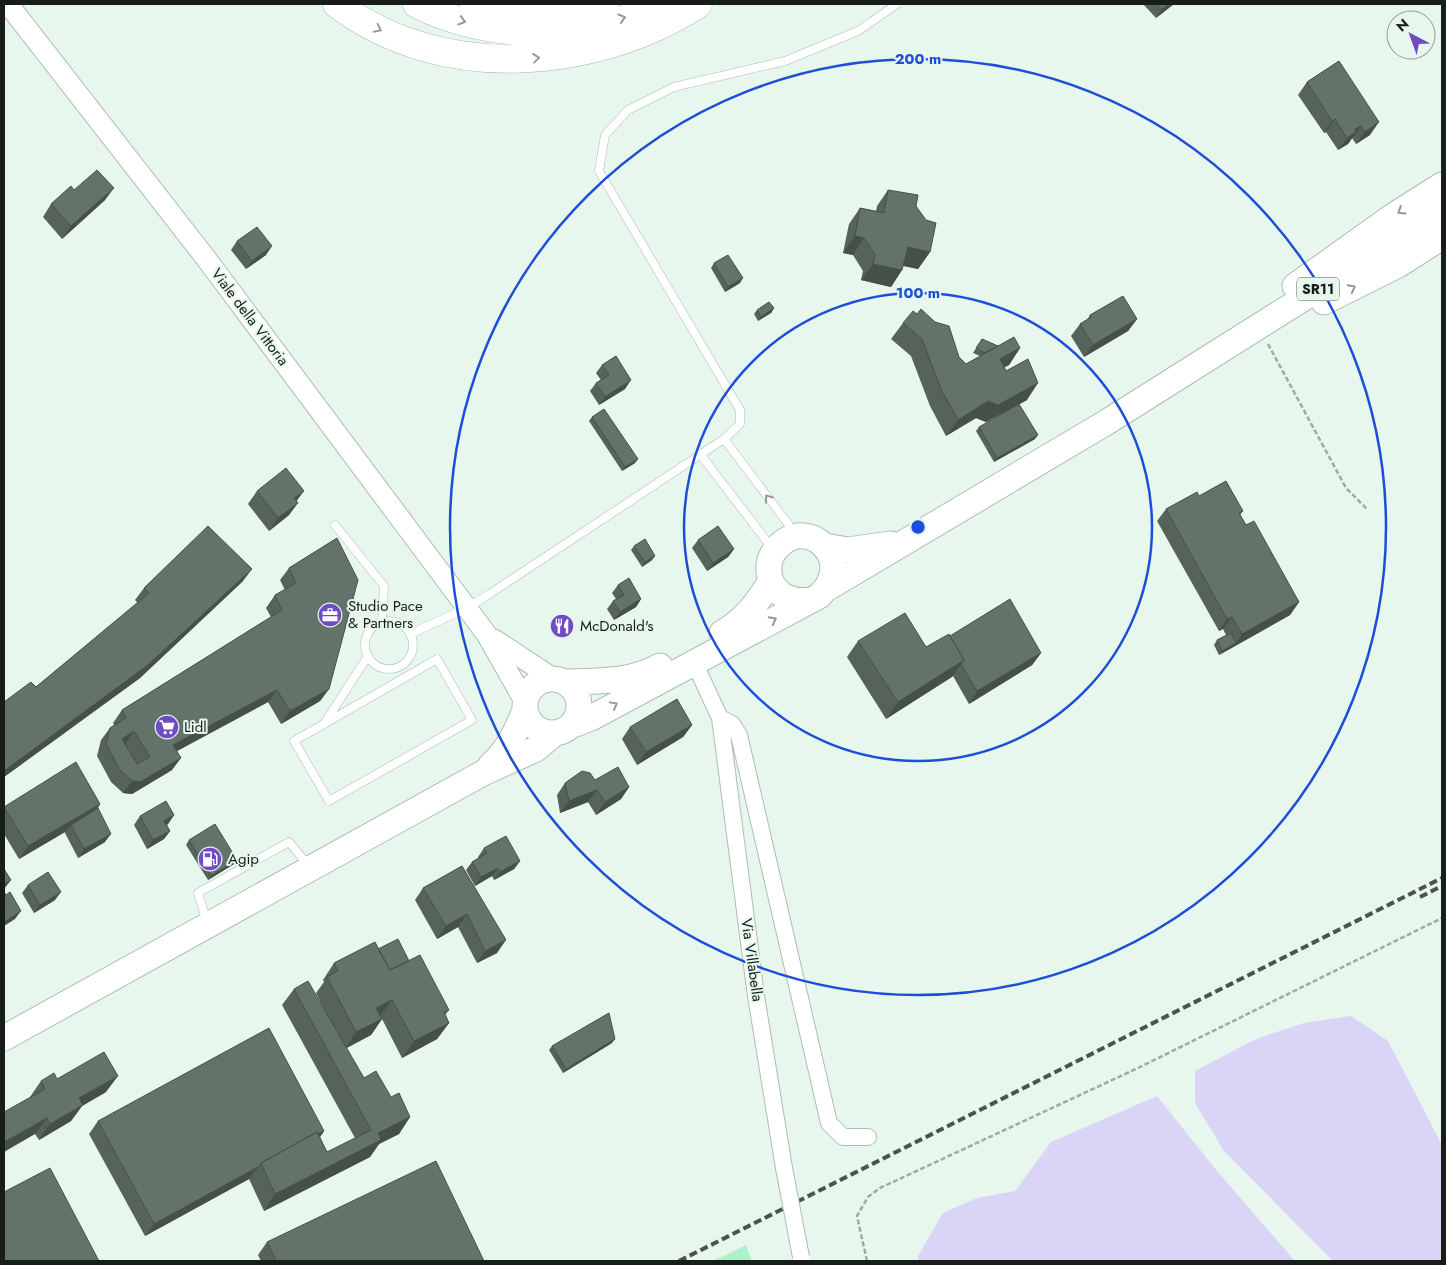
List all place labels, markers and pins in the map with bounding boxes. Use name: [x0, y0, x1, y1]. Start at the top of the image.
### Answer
centre of rings: [909, 518, 927, 536]
place label: Studio Pace & Partners: [348, 595, 423, 634]
office icon: Studio Pace & Partners: [317, 602, 343, 628]
restaurant icon: McDonald's: [549, 613, 575, 639]
place label: McDonald's: [580, 615, 654, 637]
supermarket icon: Lidl: [154, 714, 180, 740]
place label: Lidl: [184, 716, 207, 738]
fuel station icon: Agip: [197, 846, 223, 872]
place label: Agip: [228, 848, 259, 870]

